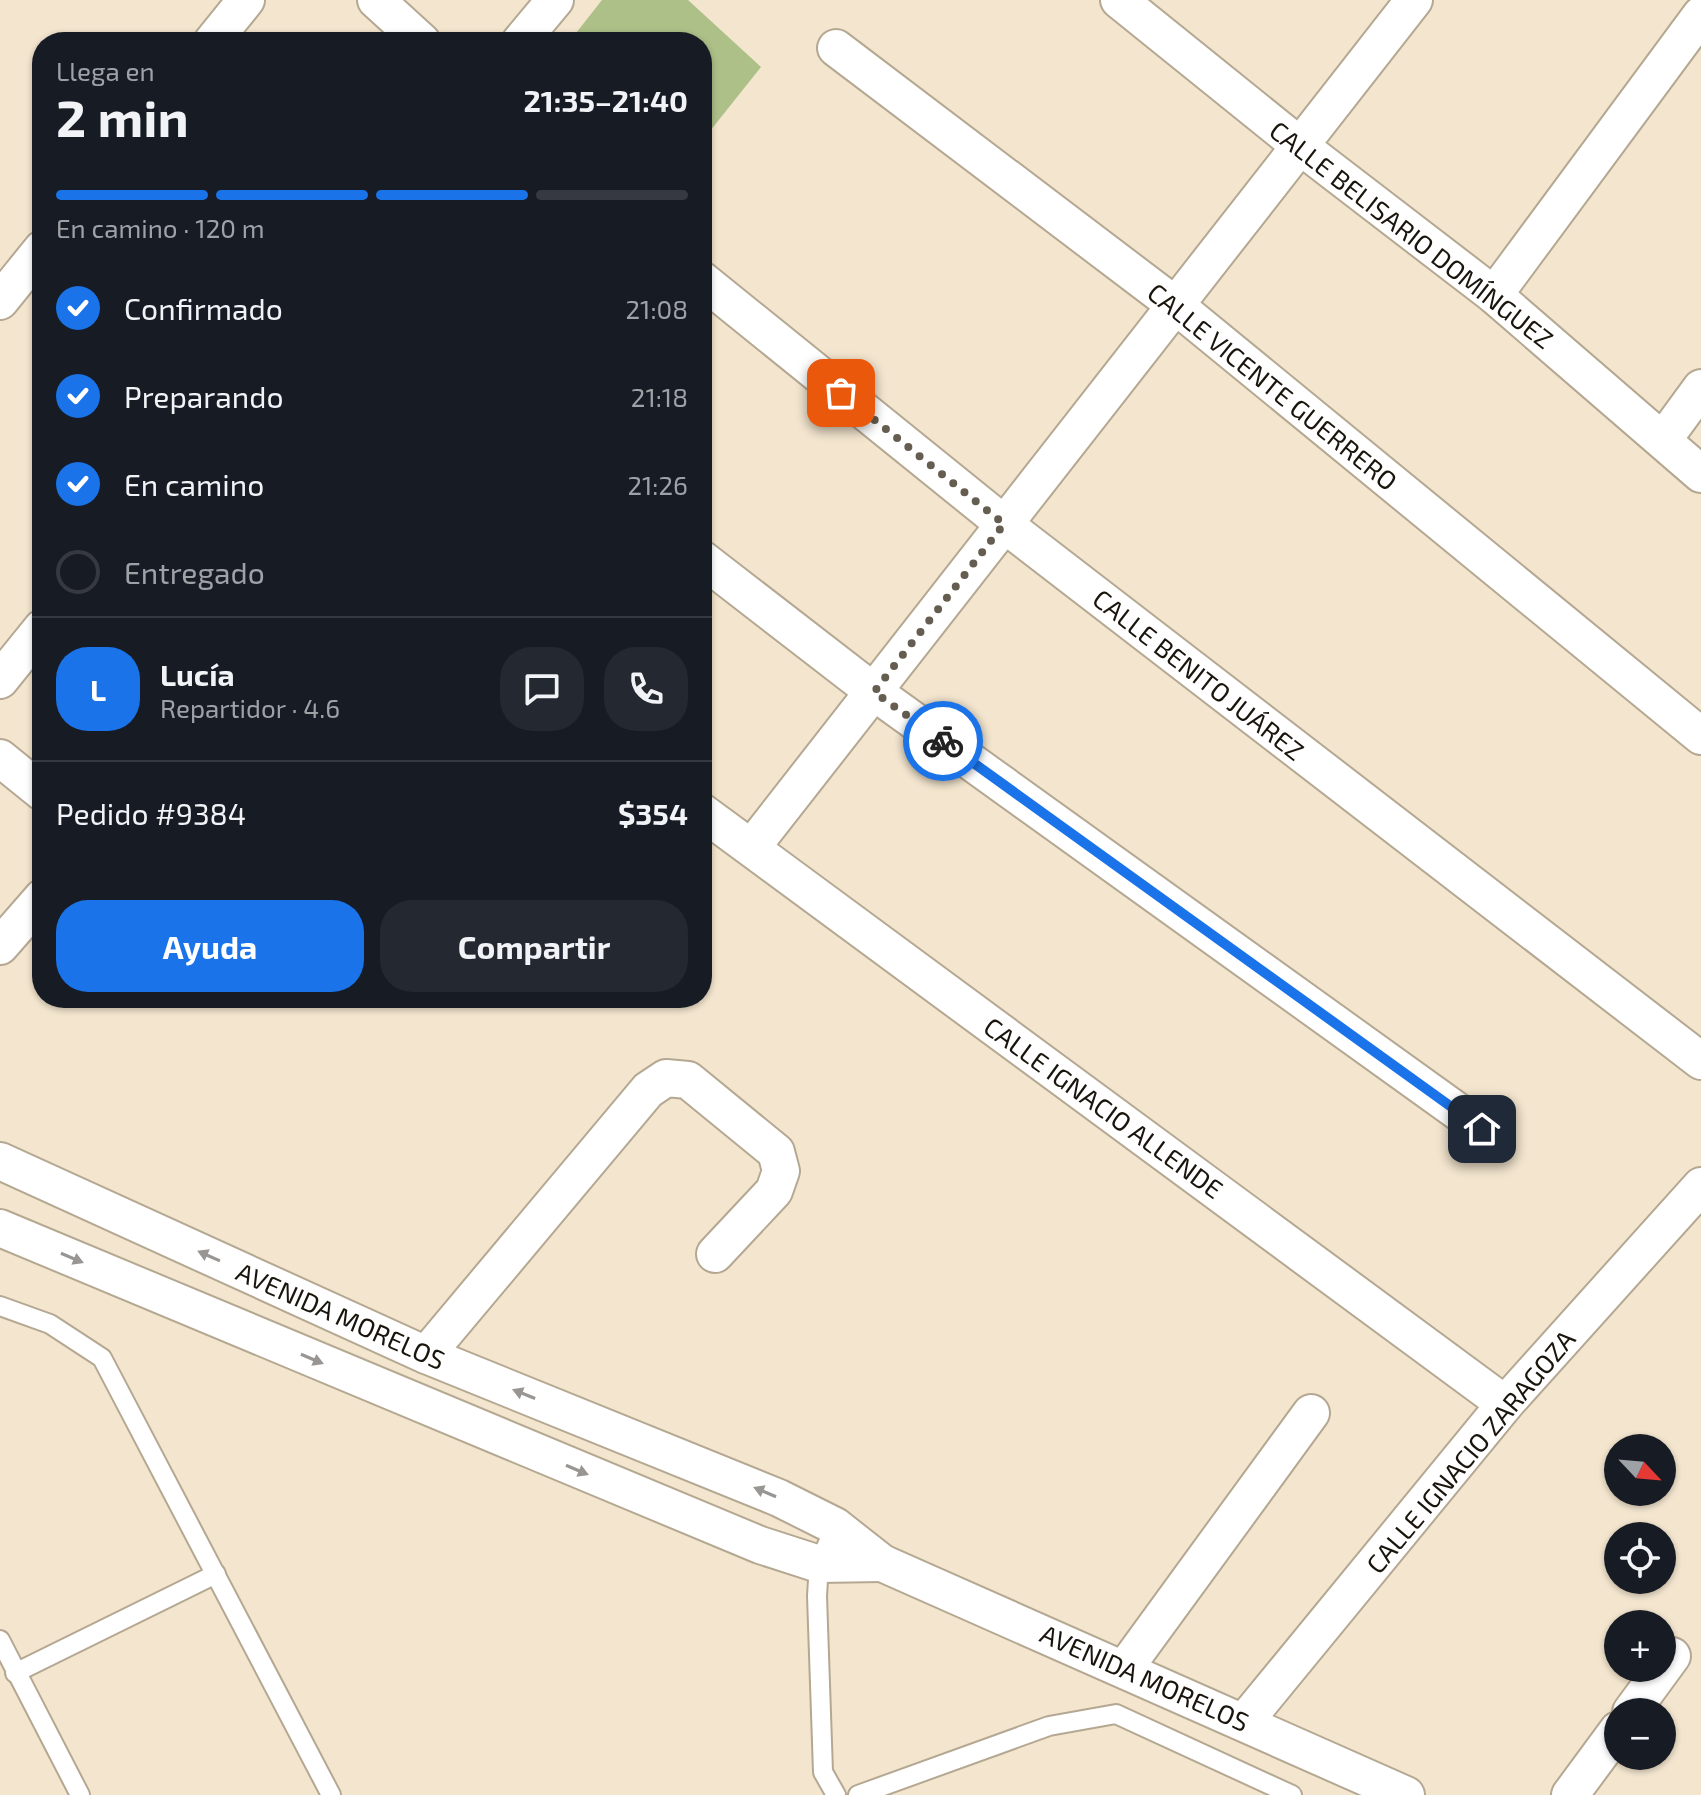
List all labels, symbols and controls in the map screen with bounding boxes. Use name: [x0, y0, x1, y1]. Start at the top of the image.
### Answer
text: Llega en: [56, 55, 155, 86]
text: 21:35–21:40: [523, 82, 688, 118]
text: 2 min: [56, 85, 189, 147]
street label: CALLE BELISARIO DOMÍNGUEZ: [1264, 114, 1560, 354]
text: En camino · 120 m: [56, 212, 265, 243]
street label: CALLE VICENTE GUERRERO: [1142, 276, 1404, 496]
icon: check: [56, 286, 100, 330]
text: Confirmado: [124, 290, 283, 326]
text: 21:08: [625, 293, 688, 324]
pin: [807, 359, 875, 427]
icon: bag: [819, 371, 863, 415]
icon: check: [56, 374, 100, 418]
text: Preparando: [124, 378, 283, 414]
text: 21:18: [631, 381, 688, 412]
icon: check: [56, 462, 100, 506]
text: En camino: [124, 466, 264, 502]
text: 21:26: [627, 469, 688, 500]
text: Entregado: [124, 554, 265, 590]
street label: CALLE BENITO JUÁREZ: [1087, 582, 1311, 766]
button: chat: [500, 647, 584, 731]
button: phone: [604, 647, 688, 731]
text: Lucía: [160, 656, 235, 692]
text: L: [90, 671, 106, 707]
text: Repartidor · 4.6: [160, 692, 340, 723]
courier: [903, 701, 983, 781]
icon: bike: [921, 719, 965, 763]
text: Pedido #9384: [56, 795, 246, 831]
text: $354: [618, 795, 688, 831]
button: Ayuda: [56, 900, 364, 992]
button: Compartir: [380, 900, 688, 992]
street label: CALLE IGNACIO ALLENDE: [979, 1010, 1229, 1204]
pin: [1448, 1095, 1516, 1163]
icon: home: [1460, 1107, 1504, 1151]
one-way arrow: [197, 1249, 221, 1263]
one-way arrow: [60, 1252, 84, 1265]
street label: AVENIDA MORELOS: [232, 1255, 450, 1375]
street label: CALLE IGNACIO ZARAGOZA: [1359, 1323, 1581, 1579]
one-way arrow: [300, 1352, 324, 1365]
one-way arrow: [512, 1387, 536, 1400]
north arrow: [1604, 1434, 1676, 1506]
map controls: [1604, 1434, 1676, 1770]
one-way arrow: [565, 1463, 589, 1476]
one-way arrow: [753, 1486, 777, 1499]
button: locate: [1604, 1522, 1676, 1594]
button: +: [1604, 1610, 1676, 1682]
street label: AVENIDA MORELOS: [1036, 1617, 1254, 1737]
button: −: [1604, 1698, 1676, 1770]

